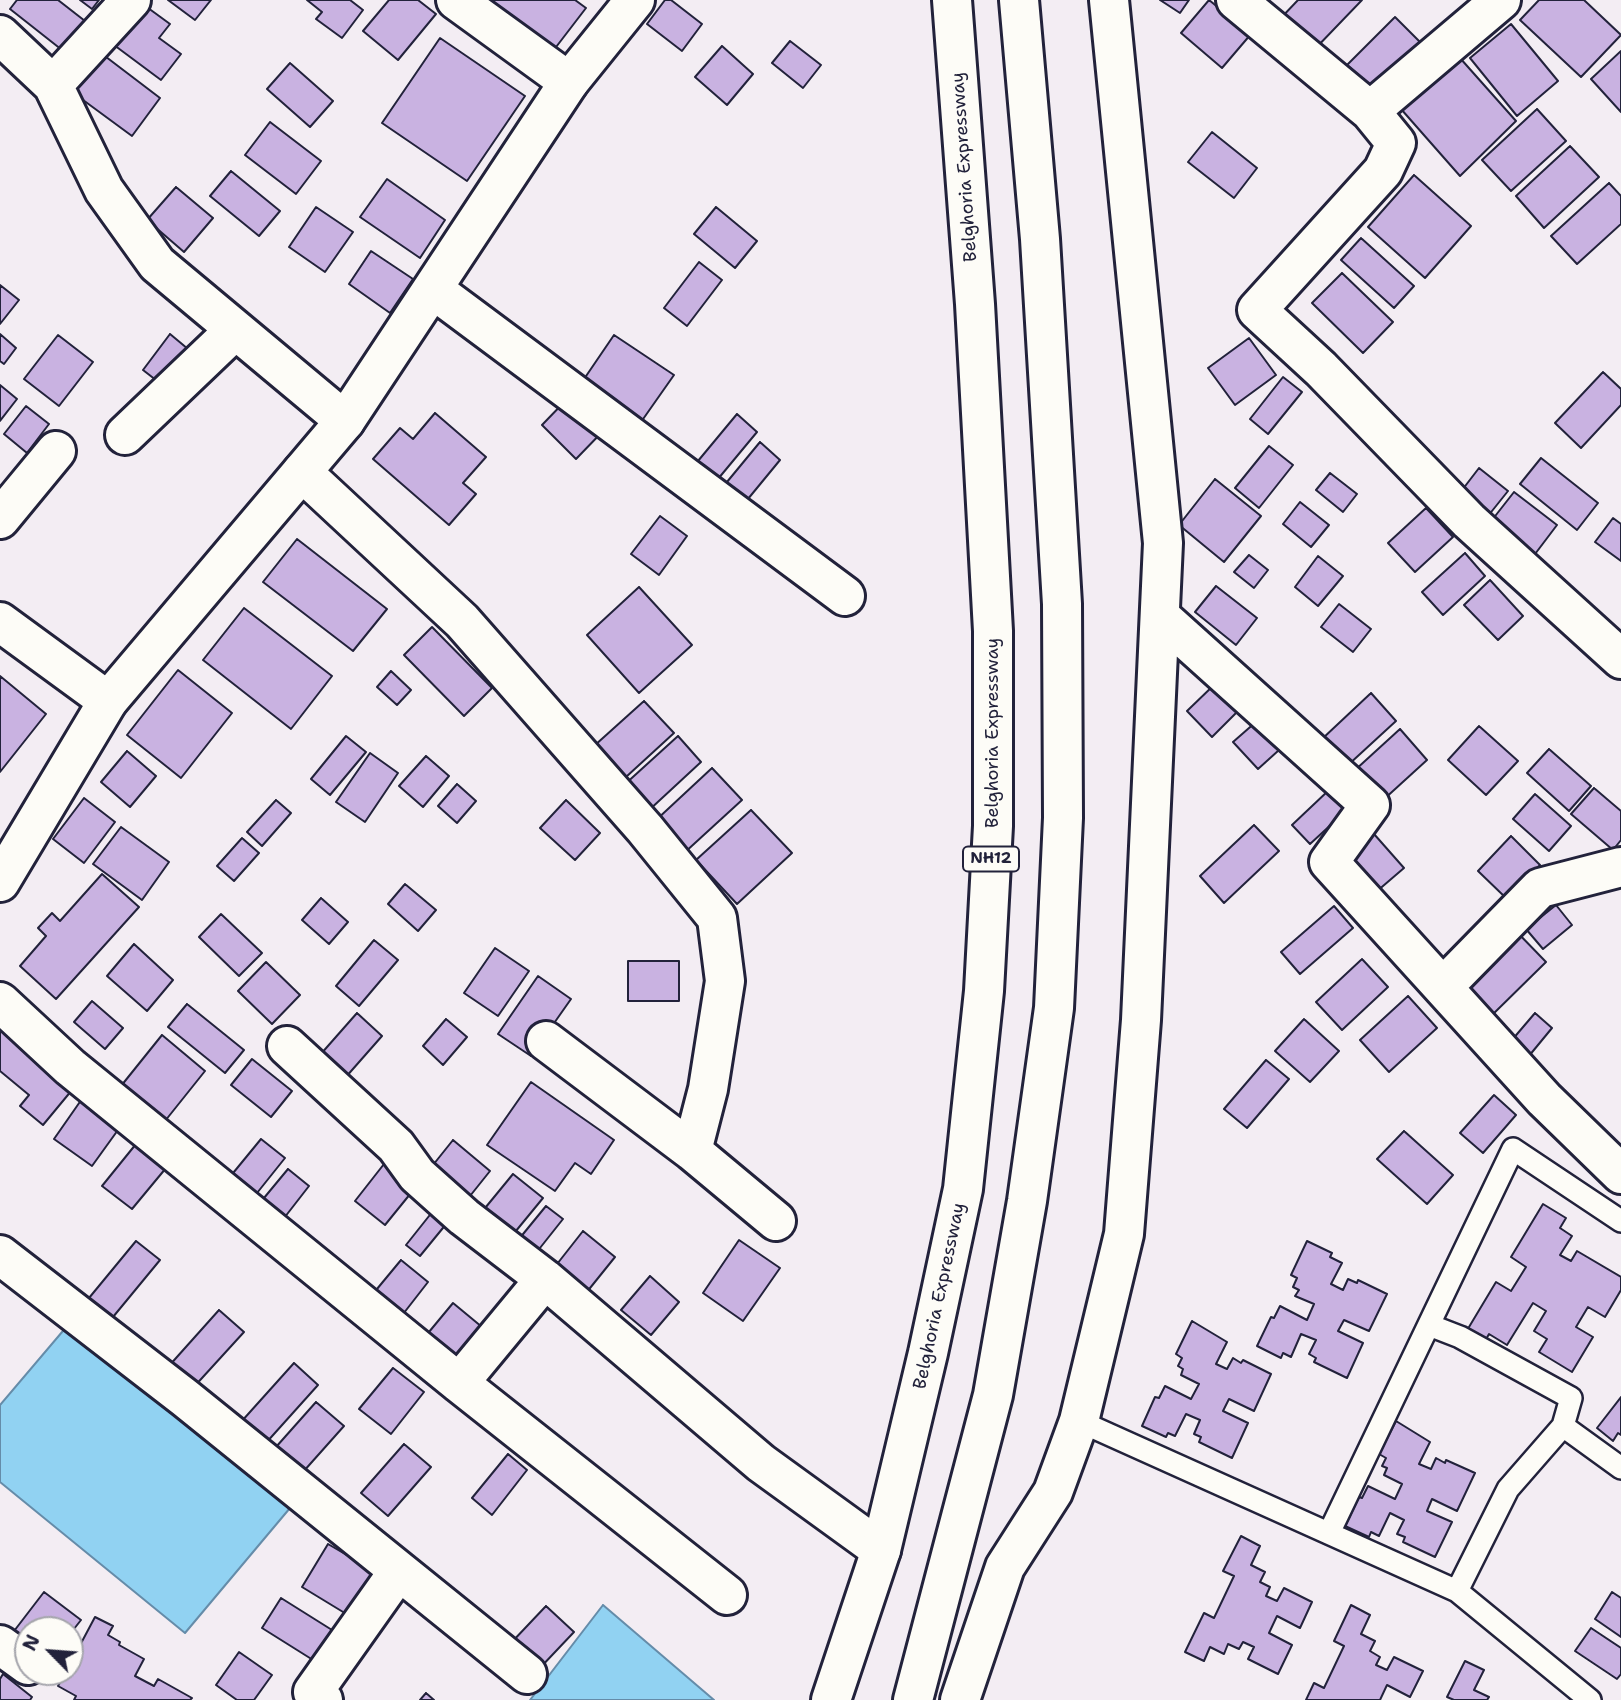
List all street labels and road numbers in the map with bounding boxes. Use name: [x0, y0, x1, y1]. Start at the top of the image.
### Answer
street label: Belghoria Expressway: [948, 71, 982, 263]
street label: Belghoria Expressway: [982, 638, 1004, 828]
road number: NH12: [963, 846, 1019, 872]
street label: Belghoria Expressway: [910, 1201, 970, 1391]

